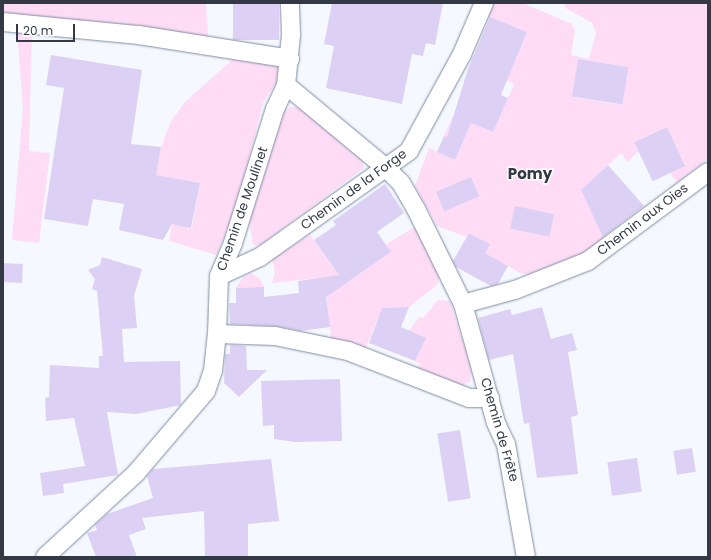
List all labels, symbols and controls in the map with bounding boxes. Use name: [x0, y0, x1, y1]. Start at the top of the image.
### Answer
scale bar: [18, 16, 77, 42]
text: 20 m: [23, 22, 53, 39]
street label: Chemin de Moulinet: [214, 145, 272, 273]
street label: Chemin de la Forge: [298, 146, 410, 234]
district label: Pomy: [508, 165, 552, 183]
street label: Chemin aux Oies: [594, 181, 692, 259]
street label: Chemin de Frête: [477, 376, 521, 484]

